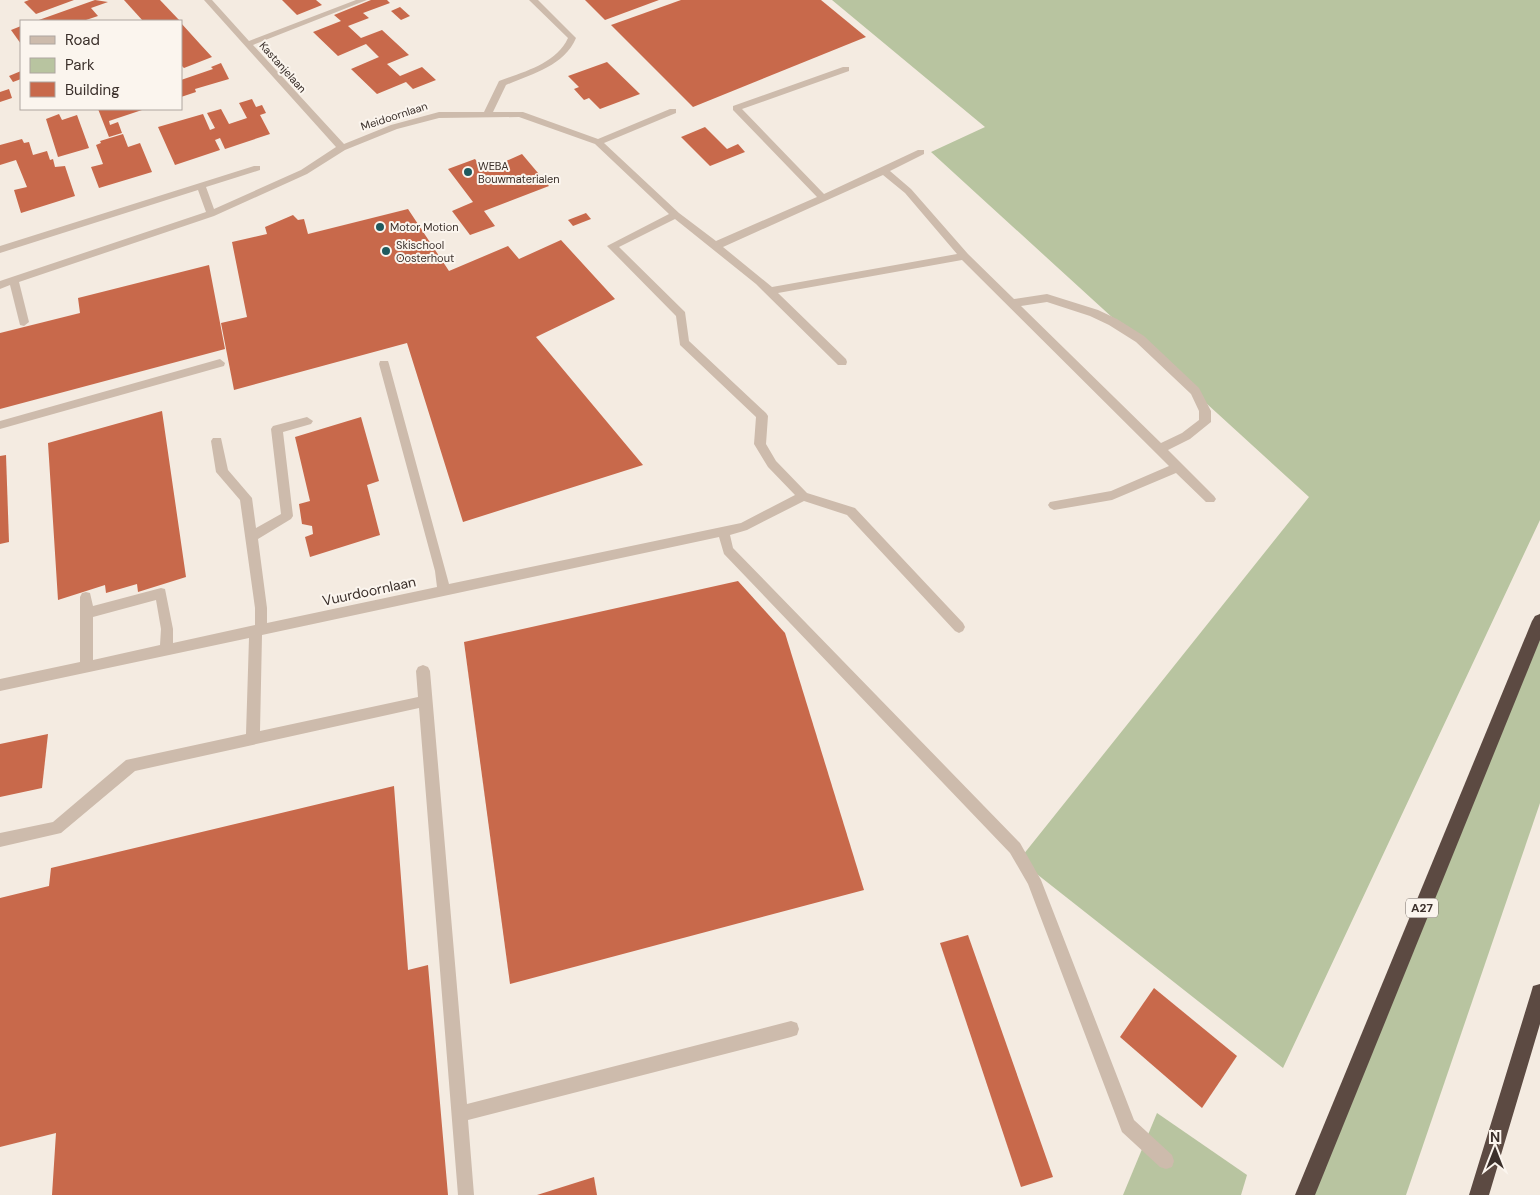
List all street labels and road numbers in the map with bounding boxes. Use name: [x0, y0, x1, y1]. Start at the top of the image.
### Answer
street label: Kastanjelaan: [256, 39, 310, 95]
street label: Meidoornlaan: [359, 99, 429, 133]
street label: Vuurdoornlaan: [321, 572, 417, 610]
road number: A27: [1406, 898, 1438, 918]

